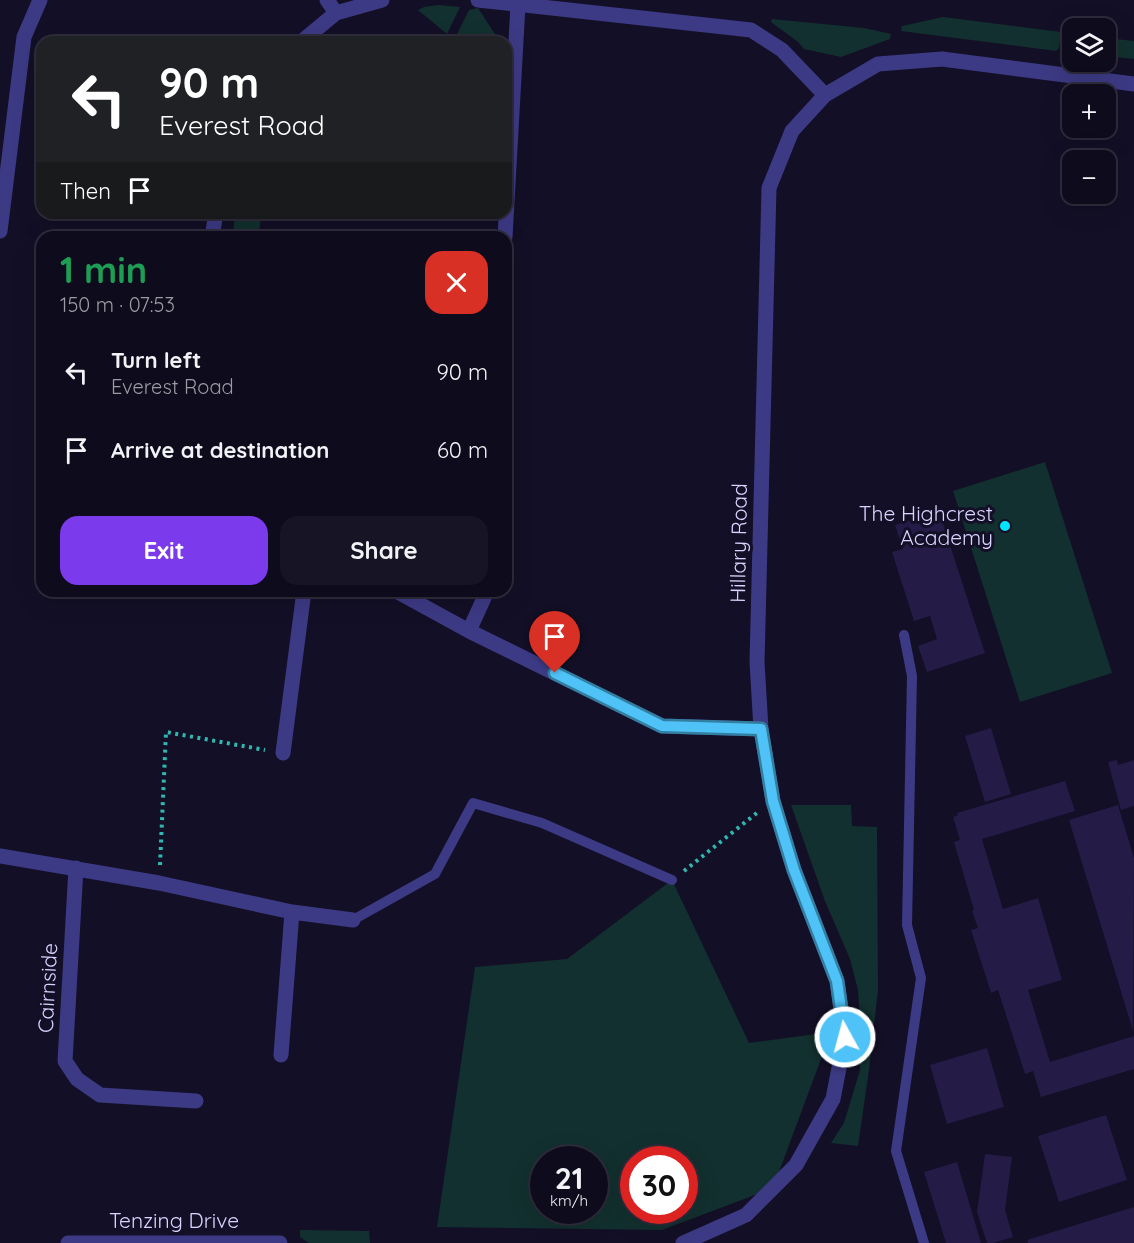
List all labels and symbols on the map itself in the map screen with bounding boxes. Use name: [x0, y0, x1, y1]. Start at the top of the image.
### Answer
street label: Hillary Road: [724, 483, 752, 603]
place label: The Highcrest Academy: [859, 500, 993, 550]
marker: The Highcrest Academy: [998, 519, 1012, 533]
pin: [529, 611, 580, 673]
street label: Cairnside: [32, 942, 62, 1034]
position arrow: [813, 1005, 877, 1069]
speed limit sign: 30: [620, 1146, 698, 1224]
street label: Tenzing Drive: [109, 1207, 239, 1233]

